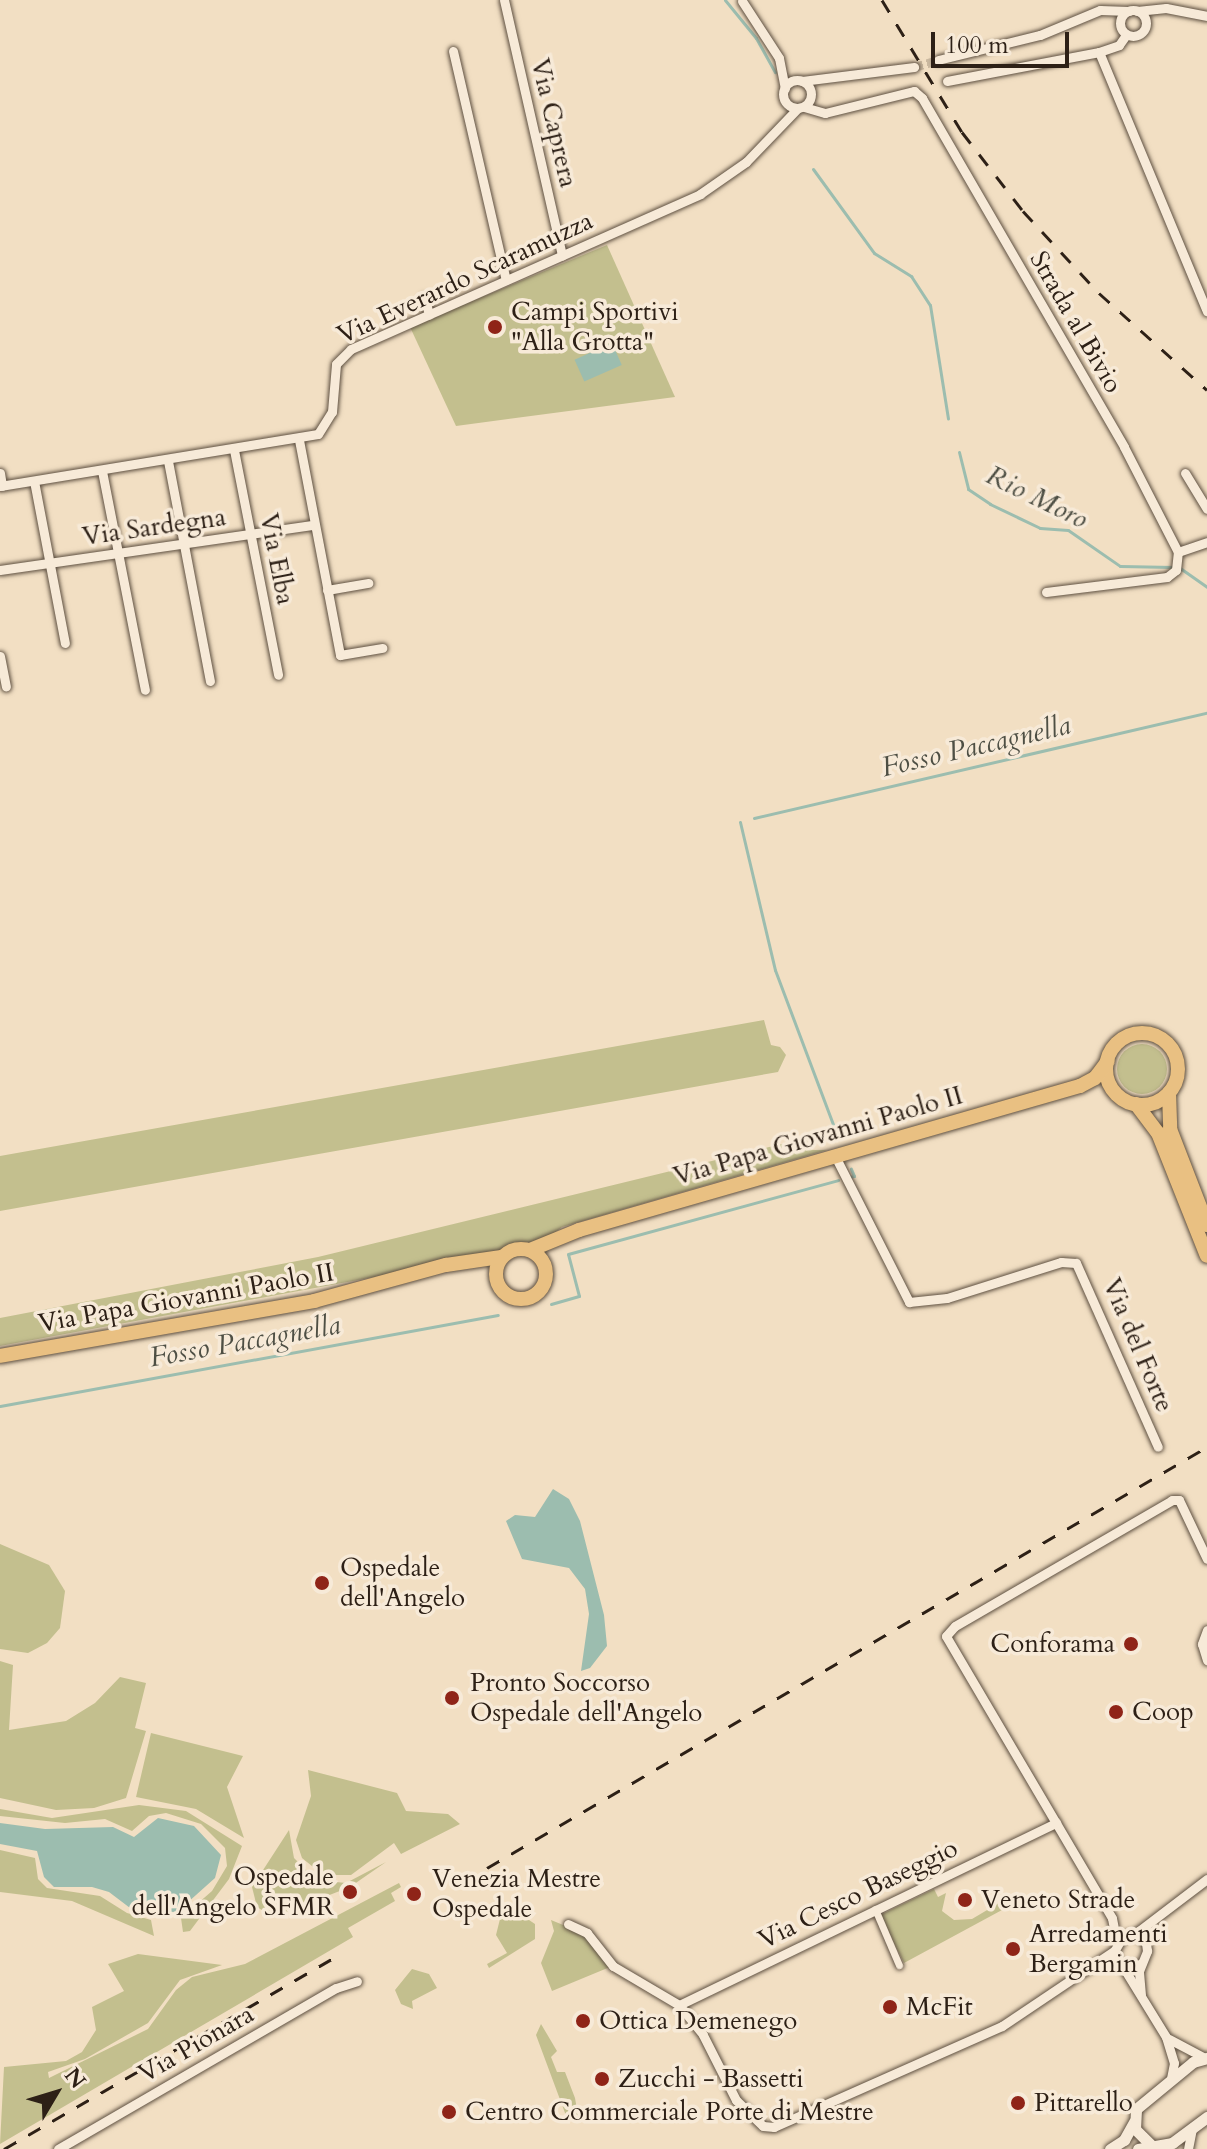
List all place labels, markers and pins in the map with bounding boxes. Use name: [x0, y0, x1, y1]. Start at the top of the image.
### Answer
place label: Campi Sportivi "Alla Grotta": [511, 296, 679, 358]
marker: Campi Sportivi "Alla Grotta": [486, 318, 504, 336]
place label: Ospedale dell'Angelo: [340, 1552, 465, 1614]
marker: Ospedale dell'Angelo: [311, 1572, 333, 1594]
place label: Conforama: [990, 1628, 1115, 1660]
marker: Conforama: [1122, 1635, 1140, 1653]
place label: Pronto Soccorso Ospedale dell'Angelo: [470, 1667, 702, 1728]
marker: Pronto Soccorso Ospedale dell'Angelo: [441, 1687, 463, 1709]
place label: Coop: [1132, 1696, 1194, 1728]
marker: Coop: [1107, 1703, 1125, 1721]
place label: Ospedale dell'Angelo SFMR: [132, 1861, 334, 1922]
place label: Venezia Mestre Ospedale: [432, 1863, 601, 1924]
marker: Ospedale dell'Angelo SFMR: [341, 1883, 359, 1901]
marker: Venezia Mestre Ospedale: [403, 1883, 425, 1905]
place label: Veneto Strade: [981, 1884, 1135, 1916]
marker: Veneto Strade: [956, 1891, 974, 1909]
place label: Arredamenti Bergamin: [1029, 1918, 1167, 1980]
marker: Arredamenti Bergamin: [1004, 1940, 1022, 1958]
place label: McFit: [906, 1991, 973, 2023]
marker: McFit: [881, 1998, 899, 2016]
place label: Ottica Demenego: [599, 2005, 797, 2037]
marker: Ottica Demenego: [574, 2012, 592, 2030]
place label: Zucchi - Bassetti: [618, 2063, 804, 2095]
marker: Zucchi - Bassetti: [593, 2070, 611, 2088]
place label: Pittarello: [1034, 2087, 1133, 2119]
marker: Pittarello: [1009, 2094, 1027, 2112]
place label: Centro Commerciale Porte di Mestre: [465, 2096, 874, 2128]
marker: Centro Commerciale Porte di Mestre: [440, 2103, 458, 2121]

